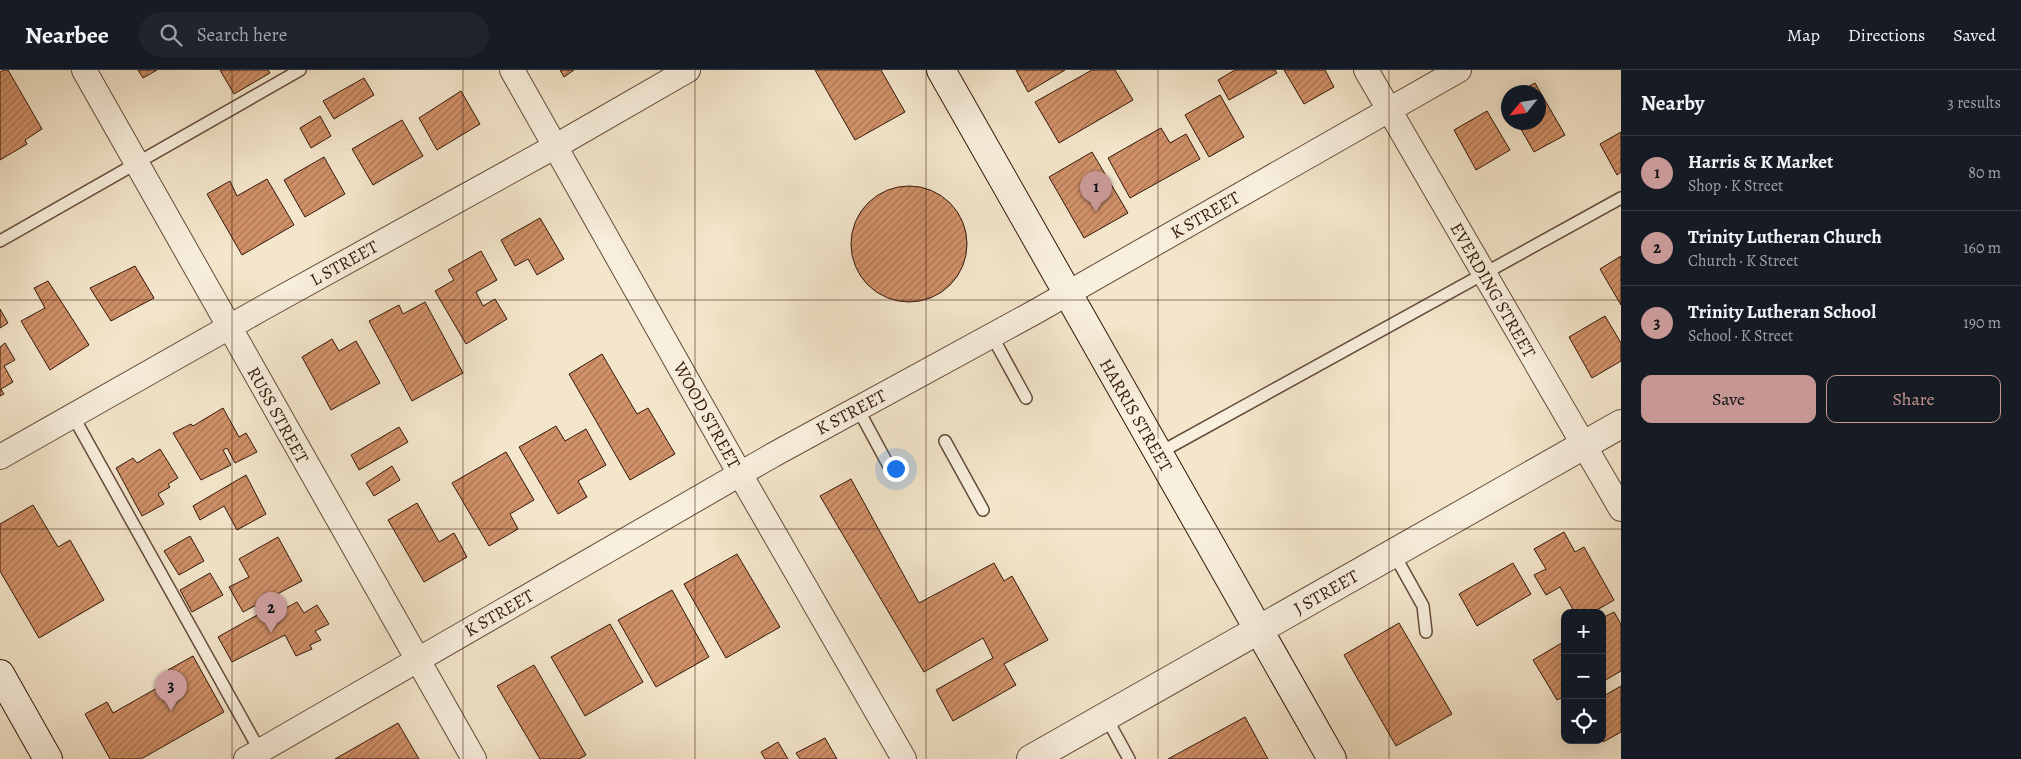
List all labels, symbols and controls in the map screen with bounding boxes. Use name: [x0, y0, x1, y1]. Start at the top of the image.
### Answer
search box: [139, 12, 489, 57]
text: Nearbee: [25, 19, 109, 51]
icon: search: [157, 21, 185, 49]
text: Search here: [197, 22, 287, 48]
text: Map: [1787, 23, 1820, 47]
text: Directions: [1848, 23, 1925, 47]
text: Saved: [1953, 23, 1996, 47]
north arrow: [1501, 85, 1546, 130]
text: Nearby: [1641, 89, 1704, 117]
text: 3 results: [1947, 92, 2001, 114]
text: Harris & K Market: [1688, 149, 1833, 175]
text: 1: [1654, 162, 1660, 184]
text: 80 m: [1968, 162, 2001, 184]
pin: 1: [1080, 171, 1112, 212]
text: Shop · K Street: [1688, 175, 1783, 197]
street label: K STREET: [1166, 185, 1244, 244]
street label: EVERDING STREET: [1445, 218, 1542, 362]
text: Trinity Lutheran Church: [1688, 224, 1882, 250]
street label: L STREET: [306, 234, 382, 291]
text: 2: [1653, 237, 1661, 259]
text: 160 m: [1963, 237, 2001, 259]
text: Church · K Street: [1688, 250, 1799, 272]
text: Trinity Lutheran School: [1688, 299, 1876, 325]
text: 3: [1654, 312, 1660, 334]
text: 190 m: [1963, 312, 2001, 334]
text: School · K Street: [1688, 325, 1793, 347]
street label: HARRIS STREET: [1094, 354, 1178, 476]
street label: WOOD STREET: [667, 356, 746, 473]
street label: RUSS STREET: [242, 362, 315, 468]
button: Save: [1641, 375, 1816, 423]
button: Share: [1826, 375, 2001, 423]
street label: K STREET: [812, 383, 890, 441]
your location: [883, 456, 909, 482]
street label: J STREET: [1289, 564, 1363, 620]
street label: K STREET: [460, 583, 538, 642]
pin: 2: [255, 592, 287, 633]
map controls: [1561, 609, 1606, 744]
button: +: [1561, 609, 1606, 654]
button: −: [1561, 654, 1606, 699]
pin: 3: [155, 670, 187, 711]
button: locate: [1561, 699, 1606, 744]

